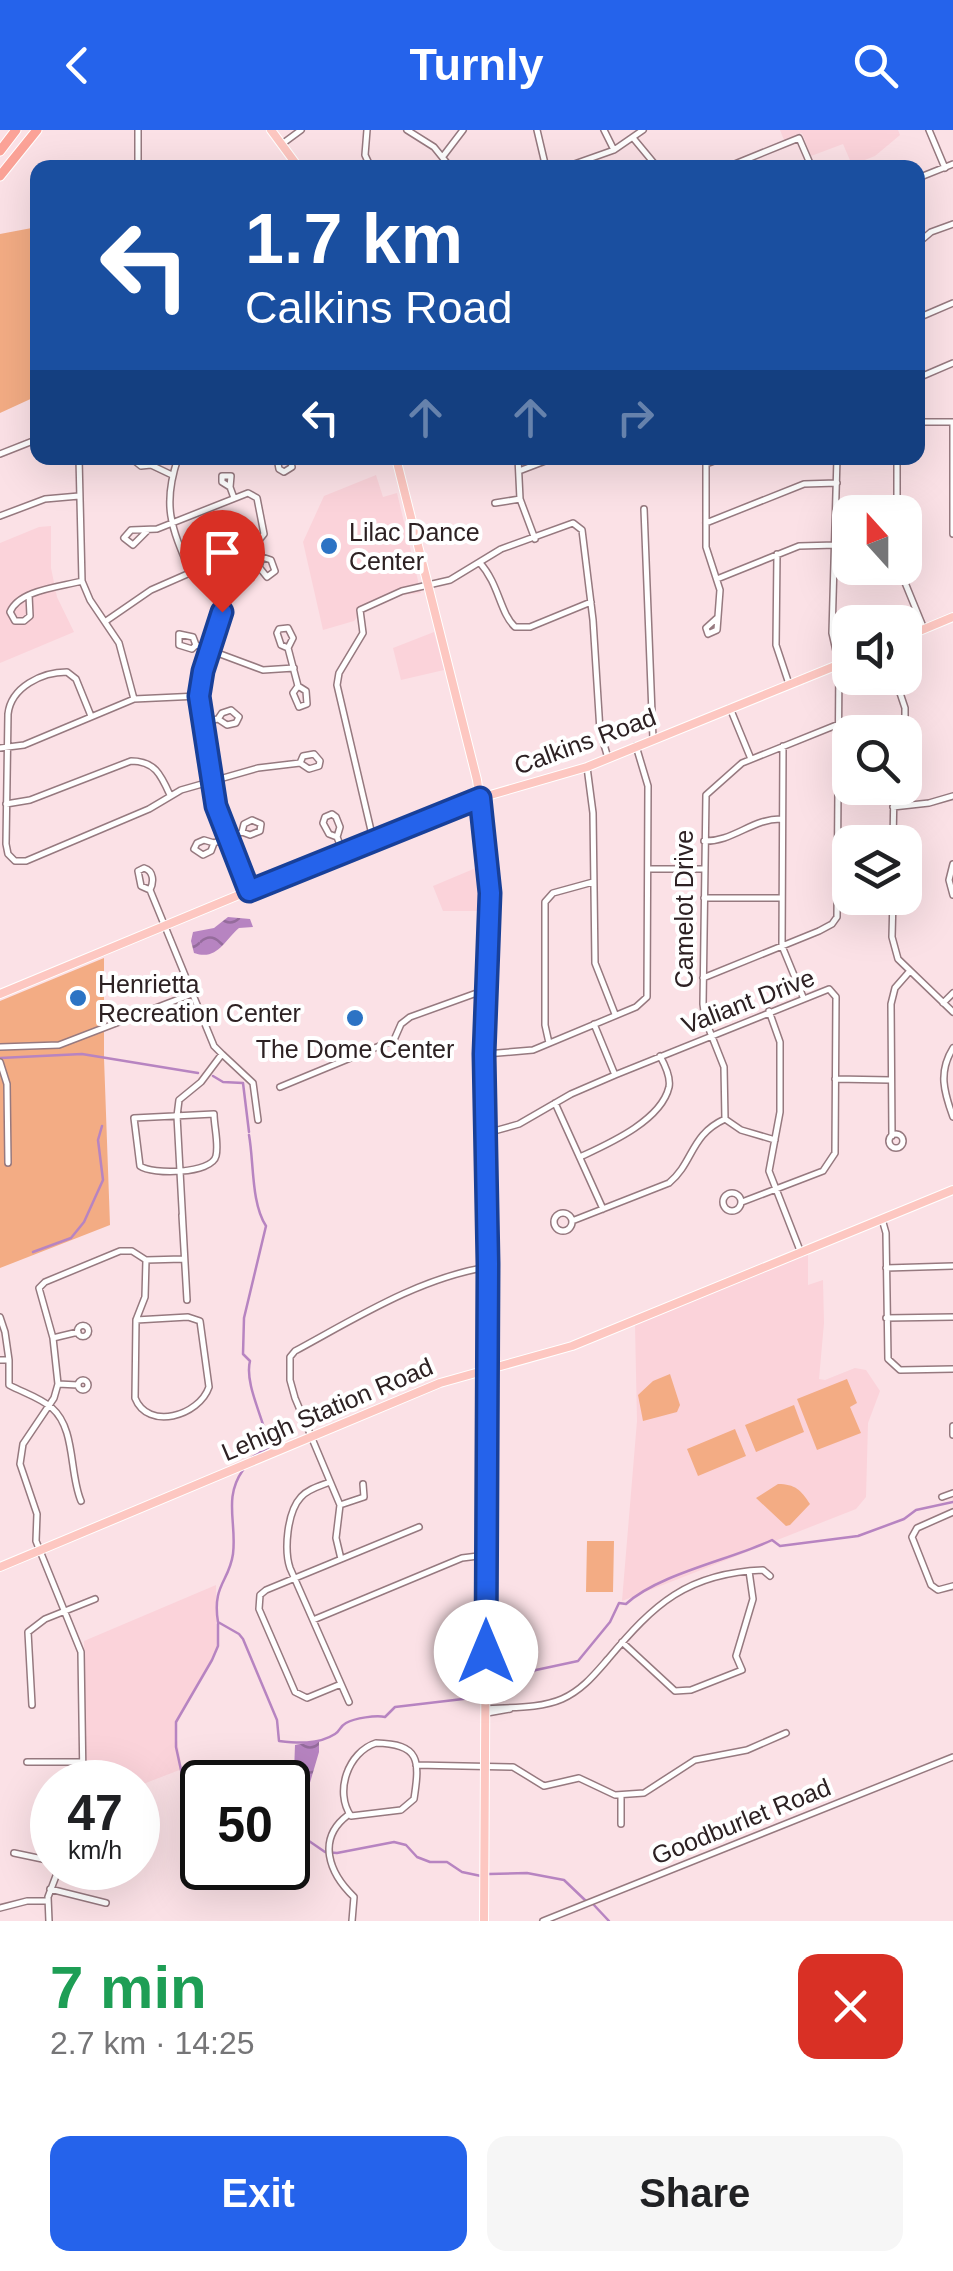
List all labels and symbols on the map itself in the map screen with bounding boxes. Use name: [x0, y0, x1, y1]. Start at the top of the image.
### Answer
north arrow: [832, 495, 922, 585]
pin: [180, 510, 265, 613]
place label: Lilac Dance Center: [349, 518, 480, 575]
marker: Lilac Dance Center: [318, 535, 340, 557]
street label: Calkins Road: [510, 702, 660, 780]
street label: Camelot Drive: [670, 830, 698, 988]
street label: Valiant Drive: [678, 963, 818, 1039]
place label: Henrietta Recreation Center: [98, 970, 301, 1027]
marker: Henrietta Recreation Center: [67, 987, 89, 1009]
marker: The Dome Center: [344, 1007, 366, 1029]
place label: The Dome Center: [256, 1035, 454, 1063]
street label: Lehigh Station Road: [217, 1352, 437, 1466]
position arrow: [434, 1600, 538, 1704]
speed limit sign: 50: [180, 1760, 310, 1890]
street label: Goodburlet Road: [647, 1772, 835, 1870]

